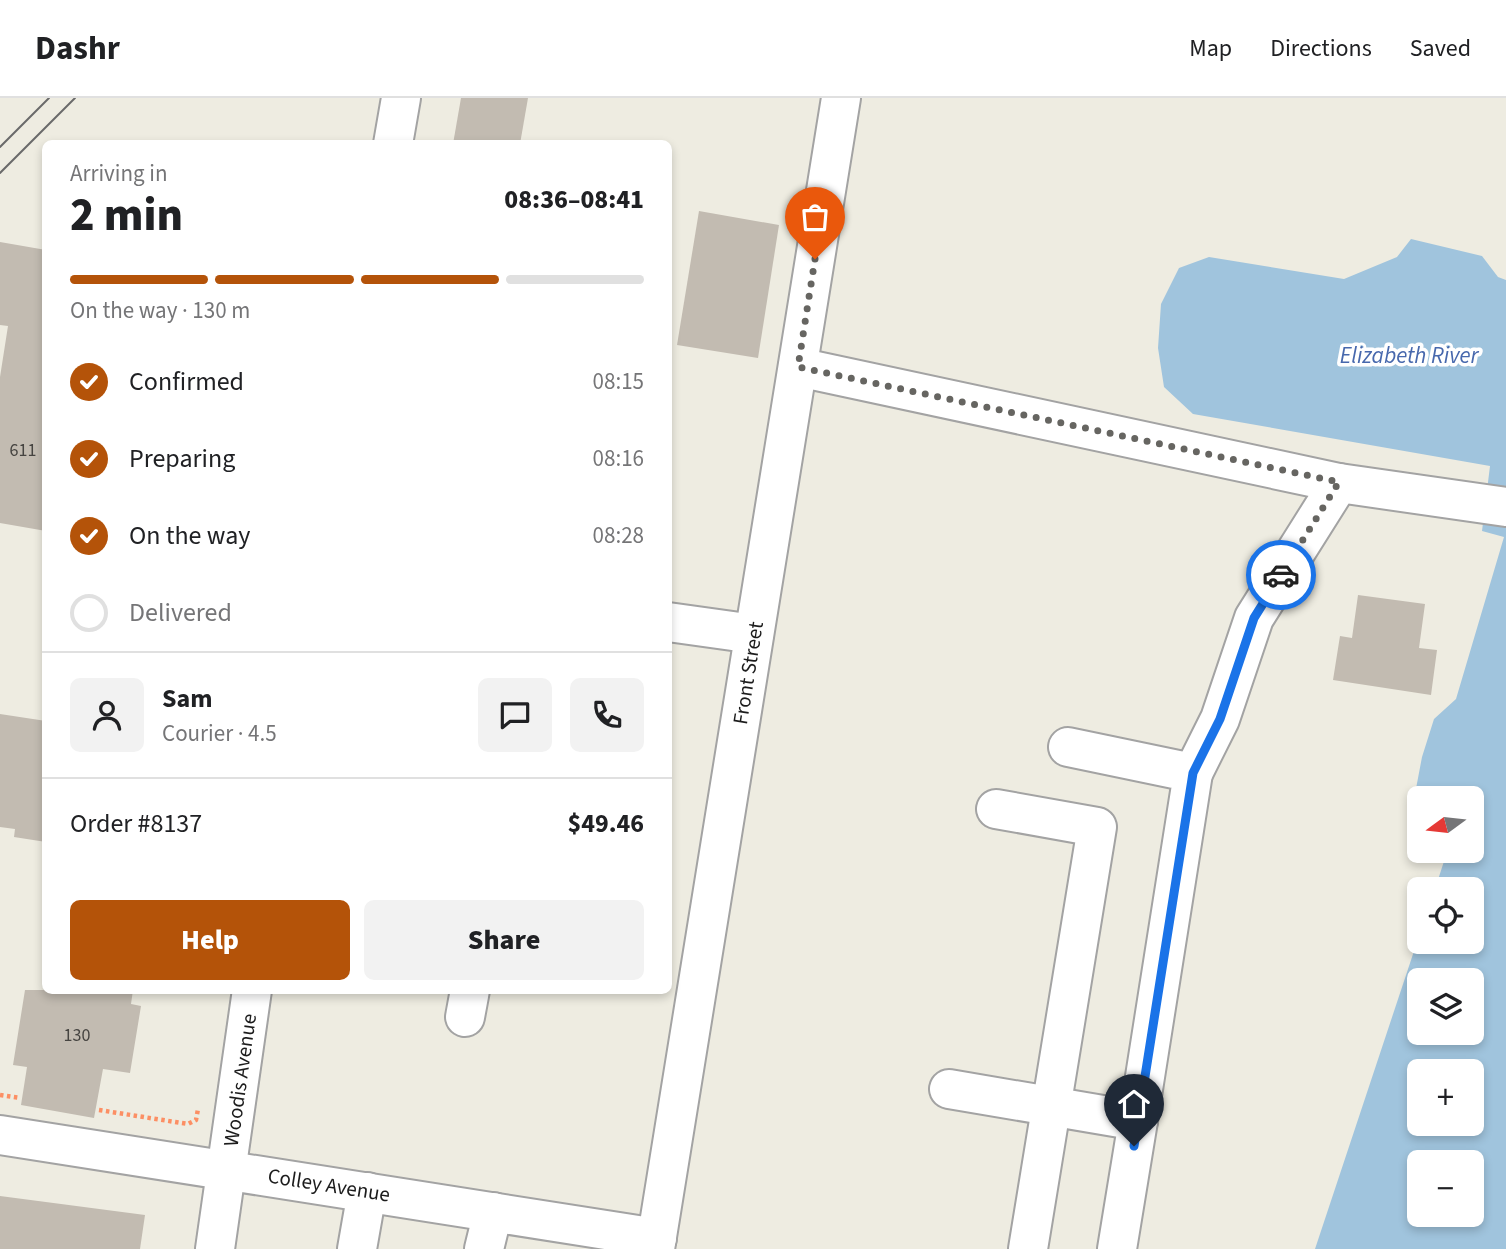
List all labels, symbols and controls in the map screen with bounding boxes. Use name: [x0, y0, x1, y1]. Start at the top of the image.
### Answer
text: Dashr: [35, 25, 120, 72]
text: Map: [1189, 31, 1232, 66]
text: Directions: [1270, 31, 1372, 66]
text: Saved: [1410, 31, 1471, 66]
text: Arriving in: [70, 157, 168, 190]
text: 08:36–08:41: [504, 181, 644, 218]
text: 2 min: [70, 183, 183, 248]
pin: [785, 187, 845, 259]
icon: bag: [796, 198, 834, 236]
text: On the way · 130 m: [70, 294, 250, 327]
water label: Elizabeth River: [1340, 339, 1479, 372]
icon: check: [70, 363, 108, 401]
text: Confirmed: [129, 363, 244, 400]
text: 08:15: [593, 365, 644, 398]
house number: 611: [10, 438, 36, 463]
icon: check: [70, 440, 108, 478]
text: Preparing: [129, 440, 235, 477]
text: 08:16: [593, 442, 644, 475]
icon: check: [70, 517, 108, 555]
text: On the way: [129, 517, 250, 554]
text: 08:28: [593, 519, 644, 552]
courier: [1246, 540, 1316, 610]
icon: car: [1262, 556, 1300, 594]
text: Delivered: [129, 594, 232, 631]
street label: Front Street: [725, 619, 771, 727]
button: person: [70, 678, 144, 752]
button: chat: [478, 678, 552, 752]
button: phone: [570, 678, 644, 752]
text: Sam: [162, 680, 212, 717]
text: Courier · 4.5: [162, 717, 277, 750]
north arrow: [1407, 786, 1484, 863]
map controls: [1407, 786, 1484, 1227]
text: Order #8137: [70, 805, 202, 842]
text: $49.46: [568, 805, 644, 842]
button: locate: [1407, 877, 1484, 954]
button: Help: [70, 900, 350, 980]
button: Share: [364, 900, 644, 980]
button: layers: [1407, 968, 1484, 1045]
street label: Woodis Avenue: [216, 1012, 264, 1148]
house number: 130: [64, 1023, 90, 1048]
button: +: [1407, 1059, 1484, 1136]
pin: [1104, 1074, 1164, 1146]
icon: home: [1115, 1085, 1153, 1123]
button: −: [1407, 1150, 1484, 1227]
street label: Colley Avenue: [266, 1161, 392, 1209]

